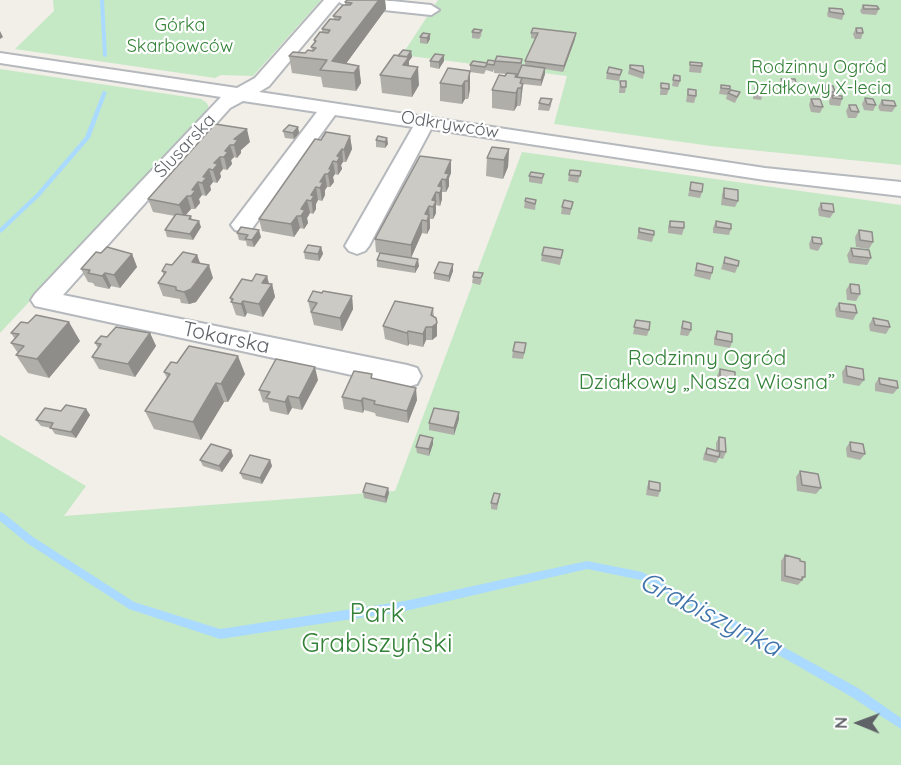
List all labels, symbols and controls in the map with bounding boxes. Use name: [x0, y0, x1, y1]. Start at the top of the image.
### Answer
park label: Górka Skarbowców: [127, 15, 233, 57]
park label: Rodzinny Ogród Działkowy X-lecia: [746, 57, 892, 100]
street label: Odkrywców: [399, 107, 501, 143]
street label: Ślusarska: [150, 109, 220, 183]
street label: Tokarska: [180, 316, 272, 360]
park label: Rodzinny Ogród Działkowy „Nasza Wiosna”: [579, 346, 835, 396]
water label: Grabiszynka: [634, 565, 786, 665]
park label: Park Grabiszyński: [302, 598, 452, 660]
north arrow: [829, 693, 889, 753]
text: N: [831, 717, 851, 729]

